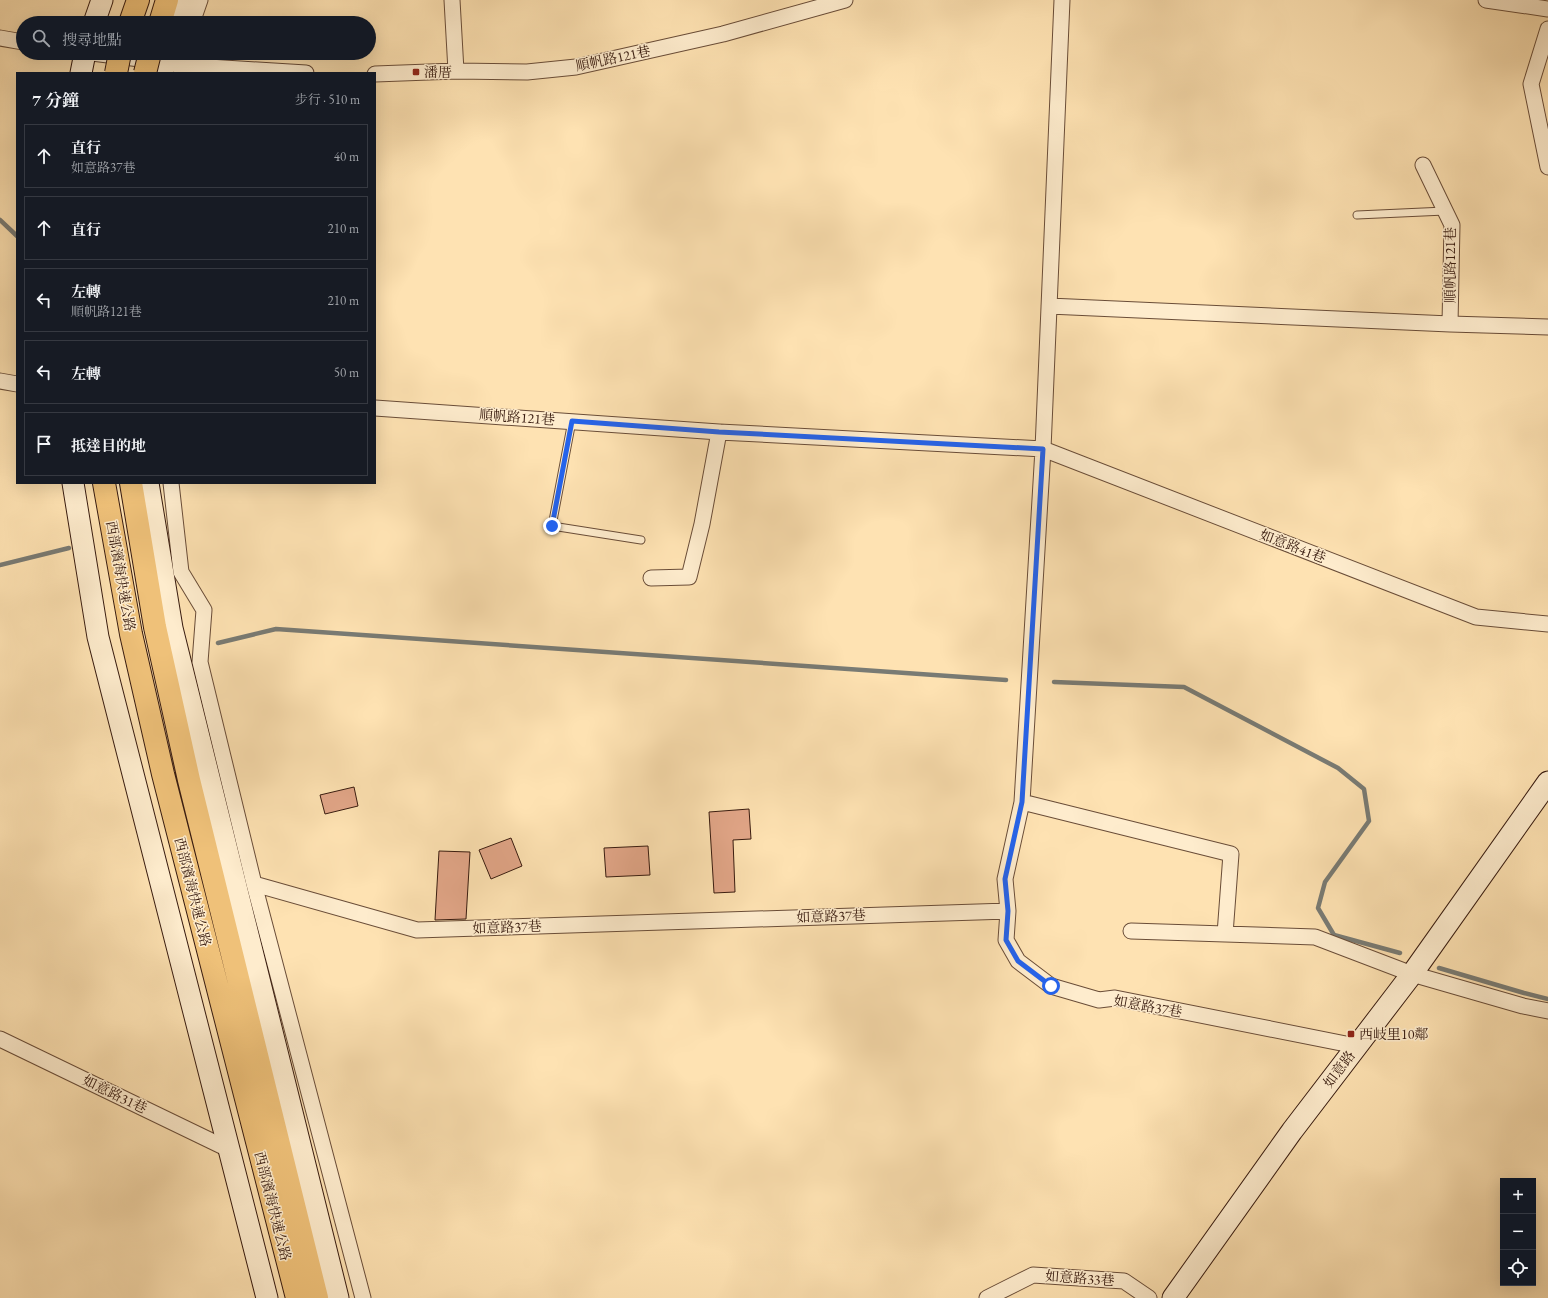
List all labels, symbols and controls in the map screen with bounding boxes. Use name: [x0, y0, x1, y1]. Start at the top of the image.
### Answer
search box: [16, 16, 376, 60]
icon: search: [30, 27, 52, 49]
text: 搜尋地點: [62, 30, 122, 49]
street label: 順帆路121巷: [574, 41, 652, 75]
place label: 潘厝: [424, 63, 452, 81]
marker: 潘厝: [411, 67, 421, 77]
text: 7 分鐘: [32, 89, 79, 111]
text: 步行 · 510 m: [295, 91, 360, 108]
text: 直行: [71, 138, 101, 157]
icon: ahead: [33, 145, 55, 167]
text: 40 m: [334, 148, 359, 165]
text: 如意路37巷: [71, 159, 135, 176]
icon: ahead: [33, 217, 55, 239]
text: 直行: [71, 220, 101, 239]
text: 210 m: [328, 220, 359, 237]
street label: 順帆路121巷: [1441, 227, 1459, 303]
text: 左轉: [71, 282, 101, 301]
icon: left: [33, 289, 55, 311]
text: 210 m: [328, 292, 359, 309]
text: 順帆路121巷: [71, 303, 142, 320]
icon: left: [33, 361, 55, 383]
text: 左轉: [71, 364, 101, 383]
text: 50 m: [334, 364, 359, 381]
street label: 順帆路121巷: [478, 405, 556, 429]
icon: arrive: [33, 433, 55, 455]
text: 抵達目的地: [71, 436, 146, 455]
route end: [543, 517, 561, 535]
street label: 西部濱海快速公路: [102, 519, 140, 633]
street label: 如意路41巷: [1257, 525, 1329, 567]
street label: 西部濱海快速公路: [171, 835, 215, 949]
street label: 如意路37巷: [796, 906, 866, 926]
street label: 如意路37巷: [472, 917, 542, 937]
route start: [1042, 977, 1060, 995]
street label: 如意路37巷: [1112, 991, 1184, 1021]
place label: 西岐里10鄰: [1359, 1025, 1428, 1043]
marker: 西岐里10鄰: [1346, 1029, 1356, 1039]
street label: 如意路: [1319, 1047, 1359, 1091]
street label: 如意路31巷: [80, 1071, 150, 1117]
street label: 西部濱海快速公路: [251, 1149, 295, 1263]
map controls: [1500, 1178, 1536, 1286]
button: +: [1500, 1178, 1536, 1214]
button: −: [1500, 1214, 1536, 1250]
button: locate: [1500, 1250, 1536, 1286]
street label: 如意路33巷: [1045, 1267, 1115, 1289]

